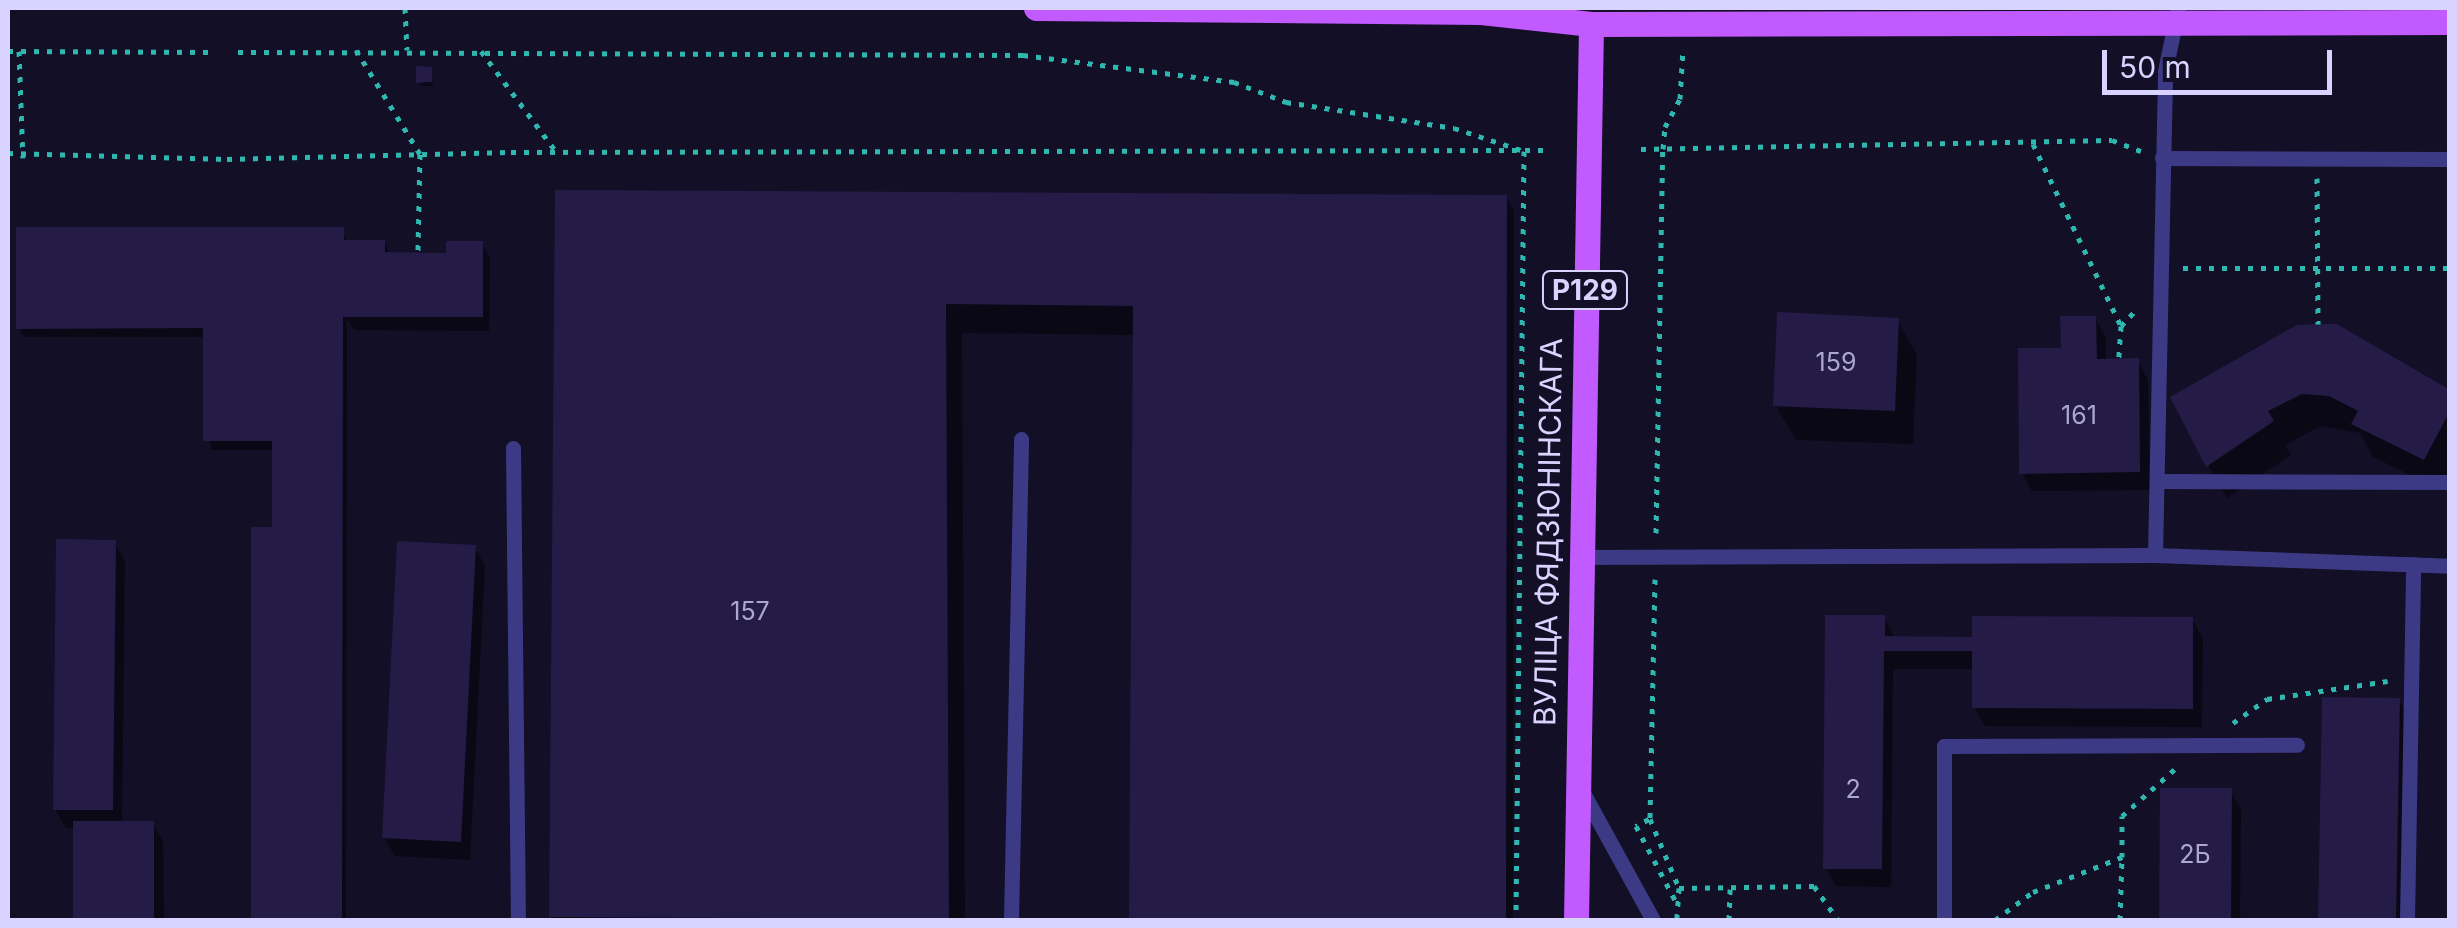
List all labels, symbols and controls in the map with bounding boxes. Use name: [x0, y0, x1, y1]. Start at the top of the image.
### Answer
scale bar: [2107, 30, 2337, 92]
text: 50 m: [2119, 49, 2191, 85]
road number: Р129: [1540, 267, 1630, 313]
street label: ВУЛІЦА ФЯДЗЮНІНСКАГА: [1527, 338, 1569, 726]
house number: 159: [1816, 347, 1856, 377]
house number: 161: [2061, 400, 2097, 430]
house number: 157: [730, 596, 770, 626]
house number: 2: [1845, 774, 1861, 804]
house number: 2Б: [2179, 839, 2211, 869]

